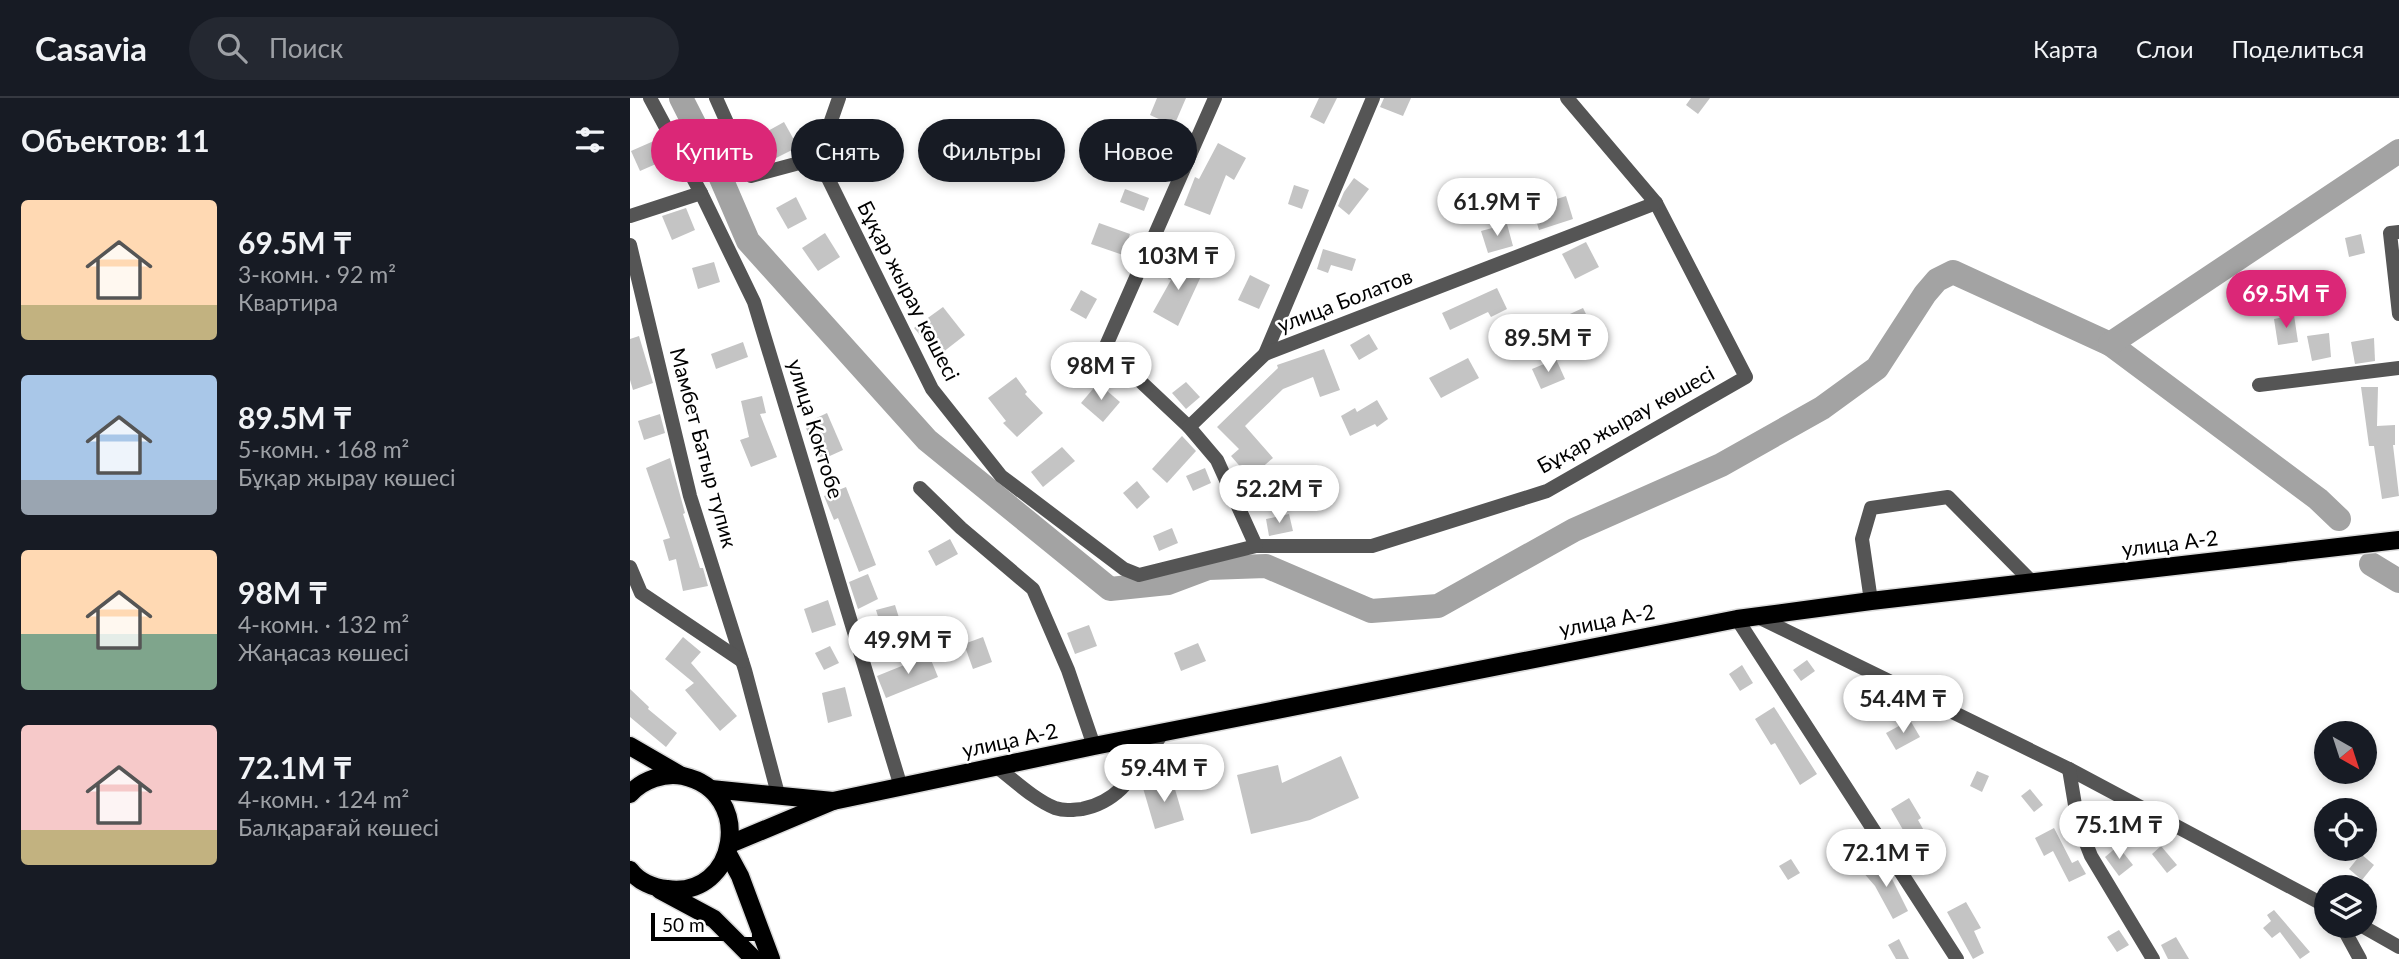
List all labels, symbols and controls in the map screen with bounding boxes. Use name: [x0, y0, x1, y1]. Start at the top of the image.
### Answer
search box: [189, 17, 679, 80]
text: Casavia: [35, 28, 147, 68]
icon: search: [213, 29, 251, 67]
text: Поиск: [269, 32, 343, 64]
text: Карта: [2033, 34, 2098, 63]
text: Слои: [2136, 34, 2193, 63]
text: Поделиться: [2231, 34, 2364, 63]
chip: Купить: [651, 119, 777, 182]
chip: Снять: [791, 119, 904, 182]
chip: Фильтры: [918, 119, 1065, 182]
chip: Новое: [1079, 119, 1197, 182]
icon: filters: [571, 121, 609, 159]
text: Объектов: 11: [21, 122, 210, 158]
pin: 61.9M ₸: [1432, 178, 1562, 238]
text: 61.9M ₸: [1453, 187, 1541, 215]
street label: Бұқар жырау көшесі: [853, 196, 966, 384]
text: 69.5M ₸: [238, 224, 352, 260]
icon: home: [77, 228, 161, 312]
pin: 103M ₸: [1121, 232, 1235, 292]
text: 103M ₸: [1137, 241, 1219, 269]
text: 3-комн. · 92 m²: [238, 260, 396, 288]
street label: улица Болатов: [1274, 262, 1415, 337]
pin: 69.5M ₸: [2221, 271, 2351, 330]
text: 69.5M ₸: [2242, 279, 2330, 307]
text: Квартира: [238, 288, 338, 316]
pin: 89.5M ₸: [1483, 314, 1613, 374]
text: 89.5M ₸: [1504, 323, 1592, 351]
pin: 98M ₸: [1052, 342, 1150, 402]
street label: Мамбет Батыр тупик: [666, 345, 743, 550]
text: 98M ₸: [1067, 351, 1135, 379]
street label: улица Коктобе: [783, 356, 849, 501]
street label: Бұқар жырау көшесі: [1532, 360, 1718, 478]
text: 89.5M ₸: [238, 399, 352, 435]
icon: home: [77, 403, 161, 487]
text: 5-комн. · 168 m²: [238, 435, 409, 463]
text: Бұқар жырау көшесі: [238, 463, 455, 491]
pin: 52.2M ₸: [1214, 466, 1344, 525]
text: 52.2M ₸: [1235, 474, 1323, 502]
street label: улица А-2: [2120, 524, 2219, 561]
text: 98M ₸: [238, 574, 328, 610]
icon: home: [77, 578, 161, 662]
street label: улица А-2: [1557, 598, 1657, 641]
text: 4-комн. · 132 m²: [238, 610, 409, 638]
pin: 49.9M ₸: [843, 616, 973, 676]
text: 49.9M ₸: [864, 625, 952, 653]
text: Жаңасаз көшесі: [238, 638, 409, 666]
pin: 54.4M ₸: [1838, 676, 1968, 735]
text: 54.4M ₸: [1859, 684, 1947, 712]
street label: улица А-2: [960, 717, 1060, 762]
north arrow: [2314, 721, 2376, 784]
map controls: [2314, 721, 2377, 938]
pin: 59.4M ₸: [1099, 744, 1229, 804]
text: 72.1M ₸: [238, 749, 352, 785]
icon: home: [77, 753, 161, 837]
text: 59.4M ₸: [1120, 753, 1208, 781]
text: 4-комн. · 124 m²: [238, 785, 409, 813]
button: locate: [2314, 798, 2377, 861]
pin: 75.1M ₸: [2054, 802, 2184, 861]
text: 75.1M ₸: [2075, 810, 2163, 838]
text: Балқарағай көшесі: [238, 813, 439, 841]
pin: 72.1M ₸: [1821, 830, 1951, 889]
text: 72.1M ₸: [1842, 838, 1930, 866]
button: layers: [2314, 875, 2377, 938]
scale bar: [651, 910, 756, 942]
text: 50 m: [662, 913, 705, 936]

